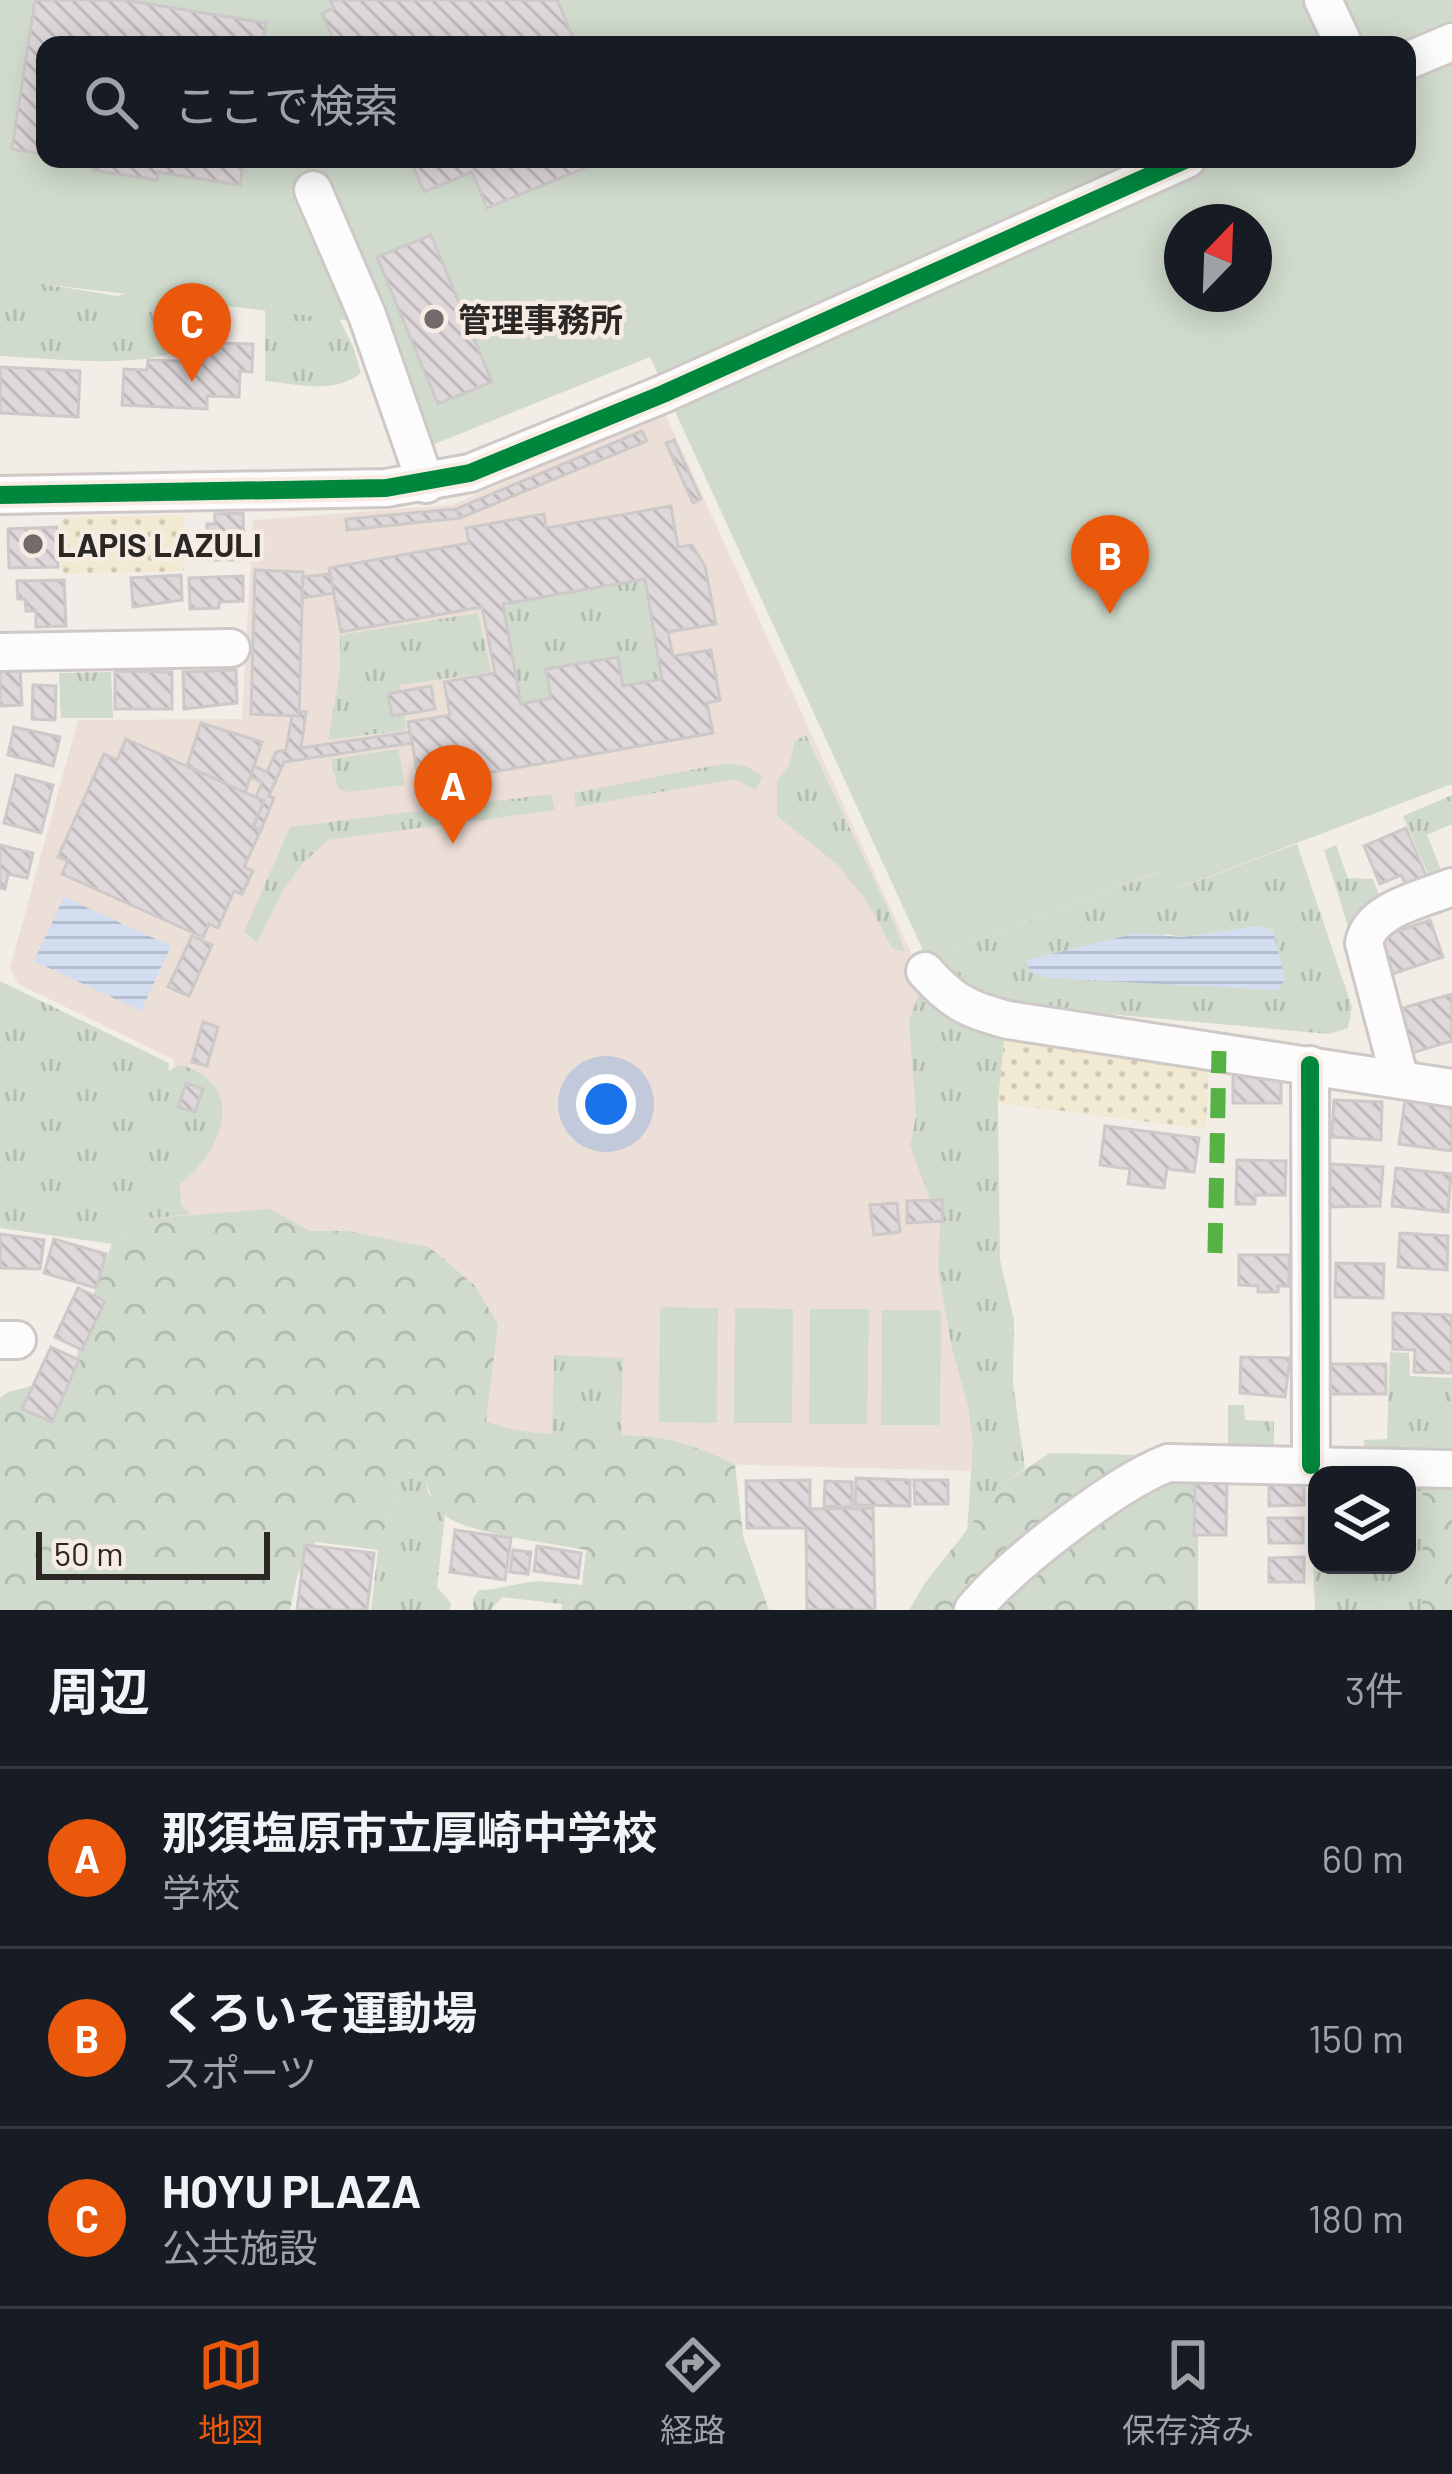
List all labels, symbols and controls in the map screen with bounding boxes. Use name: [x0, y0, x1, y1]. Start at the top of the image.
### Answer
search box: [36, 36, 1416, 168]
icon: search: [78, 69, 144, 135]
text: ここで検索: [174, 77, 399, 131]
north arrow: [1164, 204, 1272, 312]
pin: C: [153, 283, 231, 382]
place label: 管理事務所: [458, 299, 623, 339]
marker: 管理事務所: [421, 306, 447, 332]
pin: B: [1071, 515, 1149, 614]
place label: LAPIS LAZULI: [57, 524, 262, 564]
marker: LAPIS LAZULI: [20, 531, 46, 557]
pin: A: [414, 745, 492, 844]
your location: [576, 1074, 636, 1134]
map controls: [1308, 1466, 1416, 1574]
button: layers: [1308, 1466, 1416, 1574]
scale bar: [36, 1526, 270, 1579]
text: 50 m: [54, 1533, 124, 1573]
text: 周辺: [48, 1659, 150, 1720]
text: 3件: [1345, 1666, 1404, 1713]
text: 那須塩原市立厚崎中学校: [162, 1804, 657, 1858]
text: A: [74, 1834, 100, 1881]
text: 60 m: [1322, 1834, 1404, 1881]
text: 学校: [162, 1868, 240, 1915]
text: くろいそ運動場: [162, 1984, 477, 2038]
text: B: [75, 2014, 99, 2061]
text: 150 m: [1308, 2014, 1404, 2061]
text: スポーツ: [162, 2048, 317, 2095]
text: HOYU PLAZA: [162, 2163, 421, 2217]
text: C: [75, 2194, 99, 2241]
text: 180 m: [1308, 2194, 1404, 2241]
text: 公共施設: [162, 2223, 318, 2270]
tab: 地図: [198, 2332, 264, 2452]
tab: 経路: [660, 2332, 726, 2452]
tab: 保存済み: [1122, 2332, 1254, 2452]

